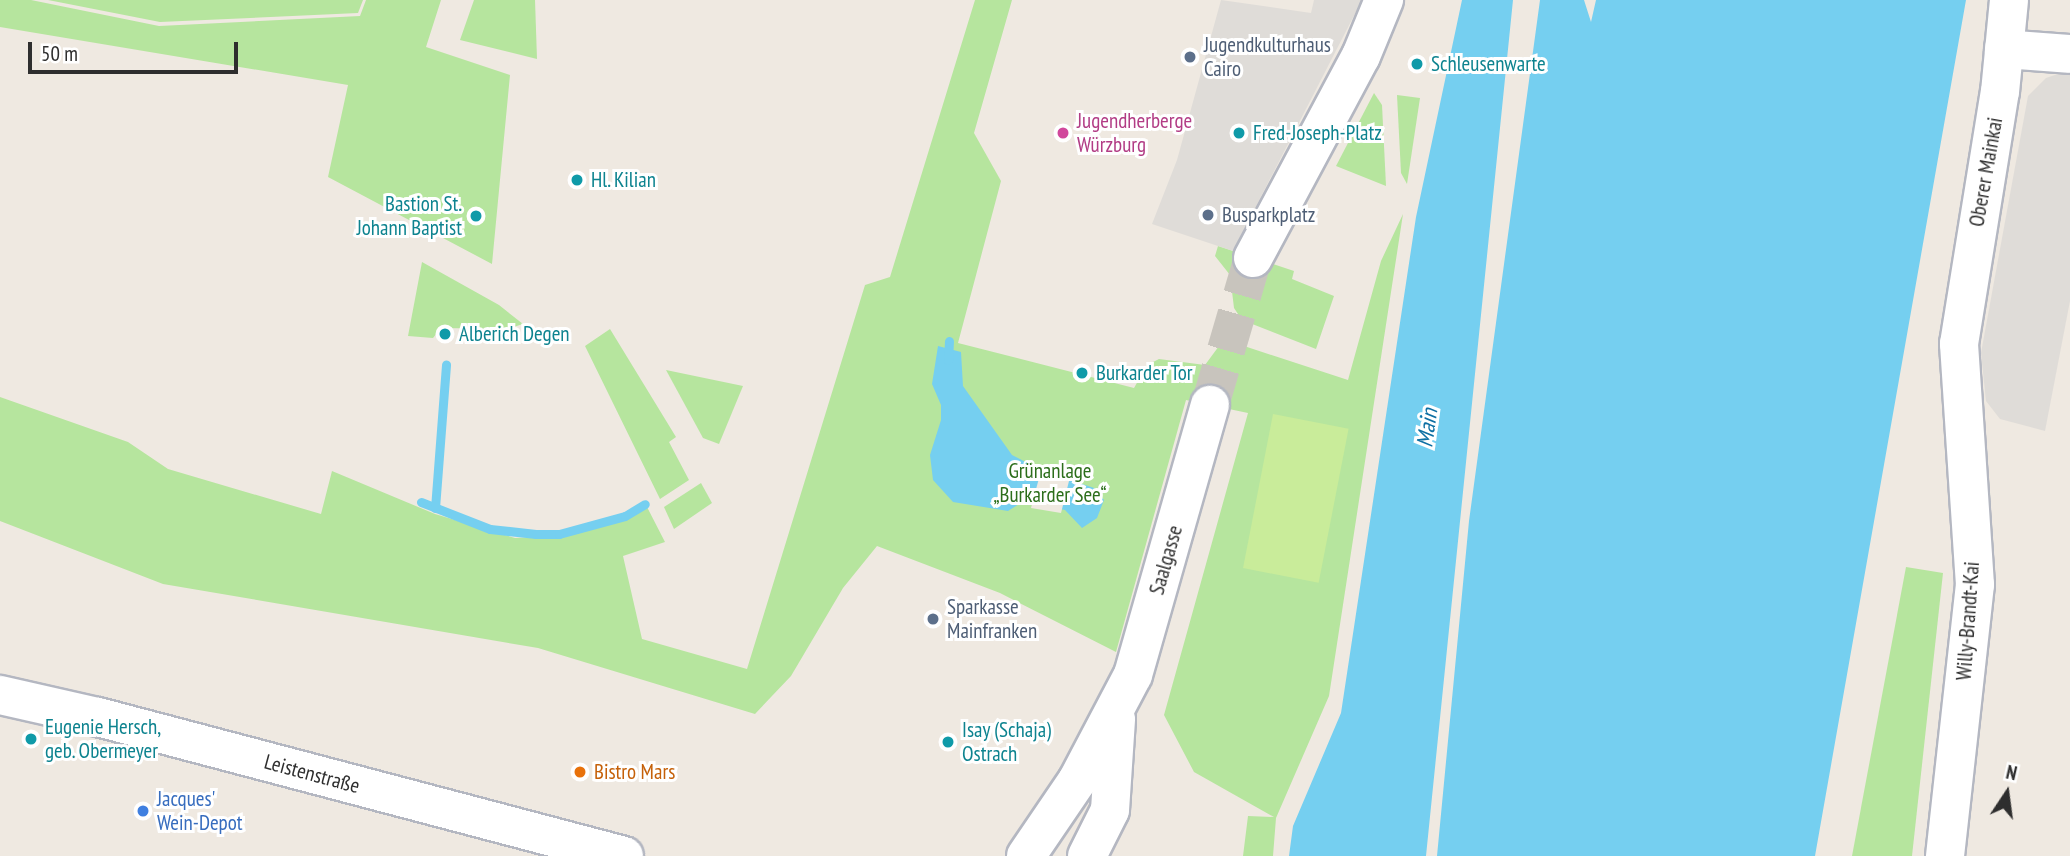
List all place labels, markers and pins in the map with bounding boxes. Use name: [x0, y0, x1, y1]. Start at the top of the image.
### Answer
place label: Jugendkulturhaus Cairo: [1204, 32, 1331, 82]
marker: Jugendkulturhaus Cairo: [1182, 49, 1198, 65]
place label: Schleusenwarte: [1431, 51, 1546, 77]
marker: Schleusenwarte: [1409, 56, 1425, 72]
place label: Jugendherberge Würzburg: [1077, 108, 1192, 158]
place label: Fred-Joseph-Platz: [1253, 120, 1382, 146]
marker: Jugendherberge Würzburg: [1055, 125, 1071, 141]
marker: Fred-Joseph-Platz: [1231, 125, 1247, 141]
place label: Hl. Kilian: [591, 167, 657, 193]
marker: Hl. Kilian: [569, 172, 585, 188]
place label: Bastion St. Johann Baptist: [357, 191, 462, 241]
place label: Busparkplatz: [1222, 202, 1315, 228]
marker: Busparkplatz: [1200, 207, 1216, 223]
marker: Bastion St. Johann Baptist: [468, 208, 484, 224]
place label: Alberich Degen: [459, 321, 570, 347]
marker: Alberich Degen: [437, 326, 453, 342]
place label: Burkarder Tor: [1096, 360, 1193, 386]
marker: Burkarder Tor: [1074, 365, 1090, 381]
place label: Sparkasse Mainfranken: [947, 594, 1037, 644]
marker: Sparkasse Mainfranken: [925, 611, 941, 627]
place label: Eugenie Hersch, geb. Obermeyer: [45, 714, 161, 764]
place label: Isay (Schaja) Ostrach: [962, 717, 1052, 767]
marker: Eugenie Hersch, geb. Obermeyer: [23, 731, 39, 747]
marker: Isay (Schaja) Ostrach: [940, 734, 956, 750]
place label: Bistro Mars: [594, 759, 675, 785]
marker: Bistro Mars: [572, 764, 588, 780]
place label: Jacques' Wein-Depot: [157, 786, 243, 836]
marker: Jacques' Wein-Depot: [135, 803, 151, 819]

